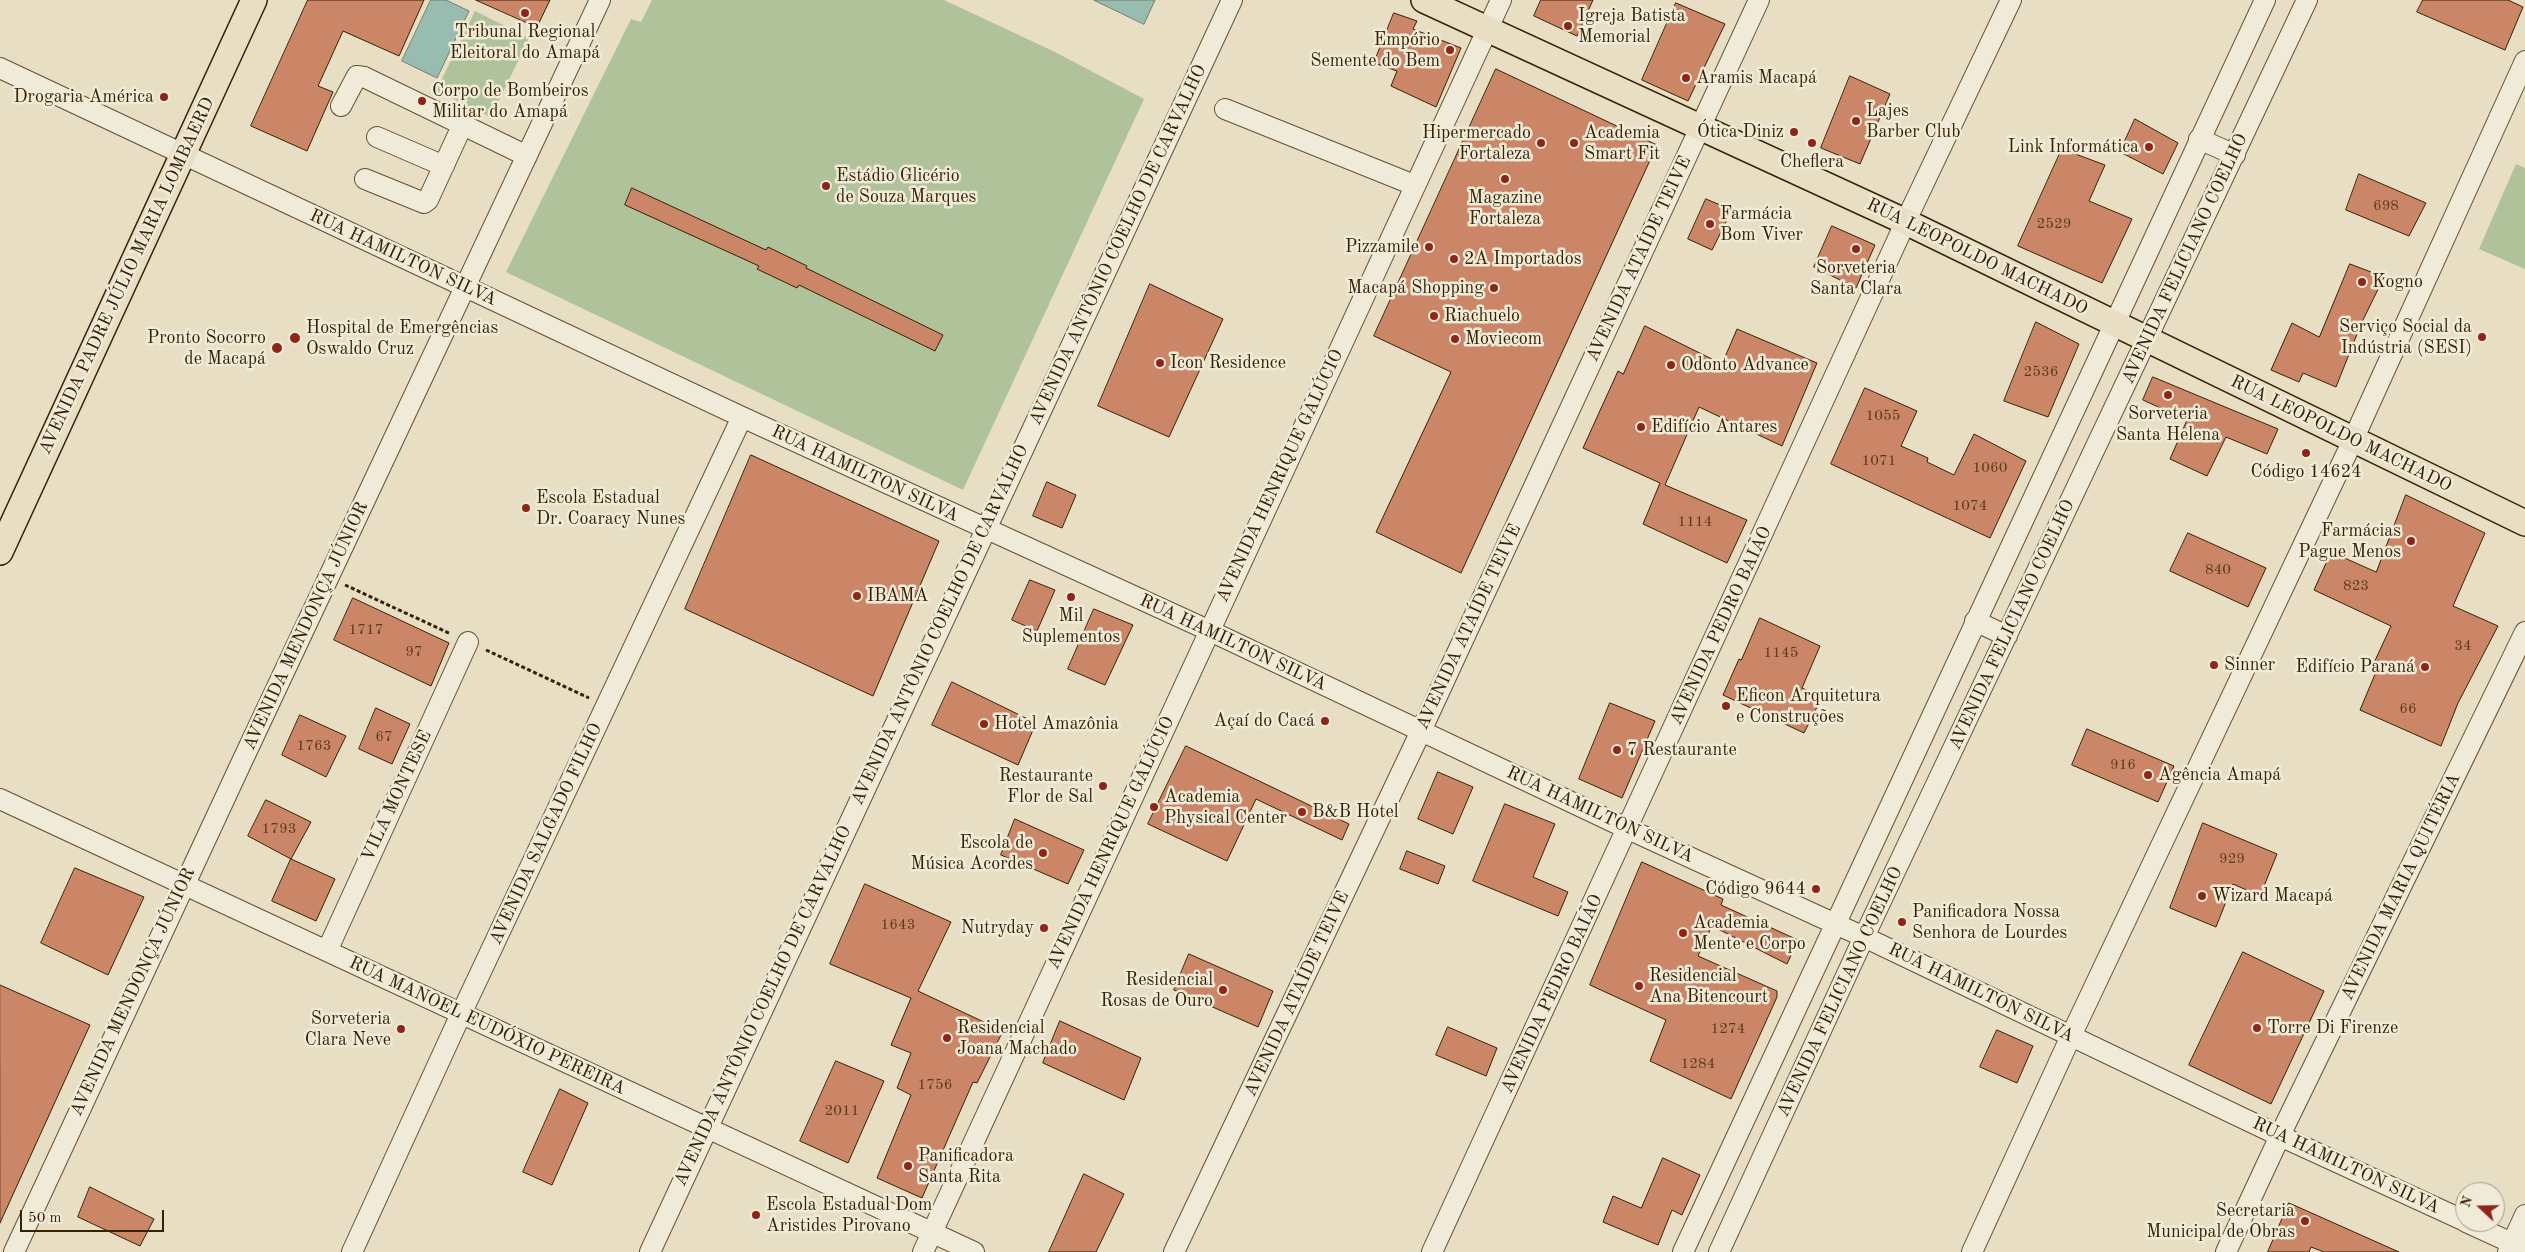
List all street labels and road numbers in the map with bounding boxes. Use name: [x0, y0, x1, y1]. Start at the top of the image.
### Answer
street label: AVENIDA ANTÔNIO COELHO DE CARVALHO: [1025, 61, 1211, 429]
street label: AVENIDA PADRE JÚLIO MARIA LOMBAERD: [34, 94, 220, 458]
street label: AVENIDA FELICIANO COELHO: [2117, 130, 2253, 388]
street label: AVENIDA ATAÍDE TEIVE: [1582, 153, 1696, 365]
street label: RUA LEOPOLDO MACHADO: [1863, 194, 2091, 320]
street label: RUA HAMILTON SILVA: [306, 205, 500, 311]
street label: AVENIDA HENRIQUE GALÚCIO: [1212, 346, 1348, 606]
street label: RUA LEOPOLDO MACHADO: [2227, 371, 2455, 497]
street label: RUA HAMILTON SILVA: [768, 421, 962, 527]
street label: AVENIDA ANTÔNIO COELHO DE CARVALHO: [847, 441, 1033, 809]
street label: AVENIDA FELICIANO COELHO: [1944, 496, 2080, 754]
street label: AVENIDA MENDONÇA JÚNIOR: [239, 498, 373, 754]
street label: AVENIDA ATAÍDE TEIVE: [1412, 521, 1526, 733]
street label: AVENIDA PEDRO BAIÃO: [1665, 523, 1777, 729]
street label: RUA HAMILTON SILVA: [1136, 590, 1330, 696]
street label: AVENIDA HENRIQUE GALÚCIO: [1043, 713, 1179, 973]
street label: AVENIDA SALGADO FILHO: [485, 720, 607, 948]
street label: VILA MONTESE: [357, 727, 437, 865]
street label: RUA HAMILTON SILVA: [1503, 762, 1697, 868]
street label: AVENIDA MARIA QUITÉRIA: [2336, 770, 2466, 1004]
street label: AVENIDA ANTÔNIO COELHO DE CARVALHO: [670, 822, 856, 1190]
street label: AVENIDA FELICIANO COELHO: [1772, 863, 1908, 1121]
street label: AVENIDA MENDONÇA JÚNIOR: [66, 864, 200, 1120]
street label: AVENIDA ATAÍDE TEIVE: [1240, 888, 1354, 1100]
street label: AVENIDA PEDRO BAIÃO: [1496, 891, 1608, 1097]
street label: RUA HAMILTON SILVA: [1884, 939, 2078, 1047]
street label: RUA MANOEL EUDÓXIO PEREIRA: [345, 952, 629, 1100]
street label: RUA HAMILTON SILVA: [2249, 1113, 2443, 1219]

